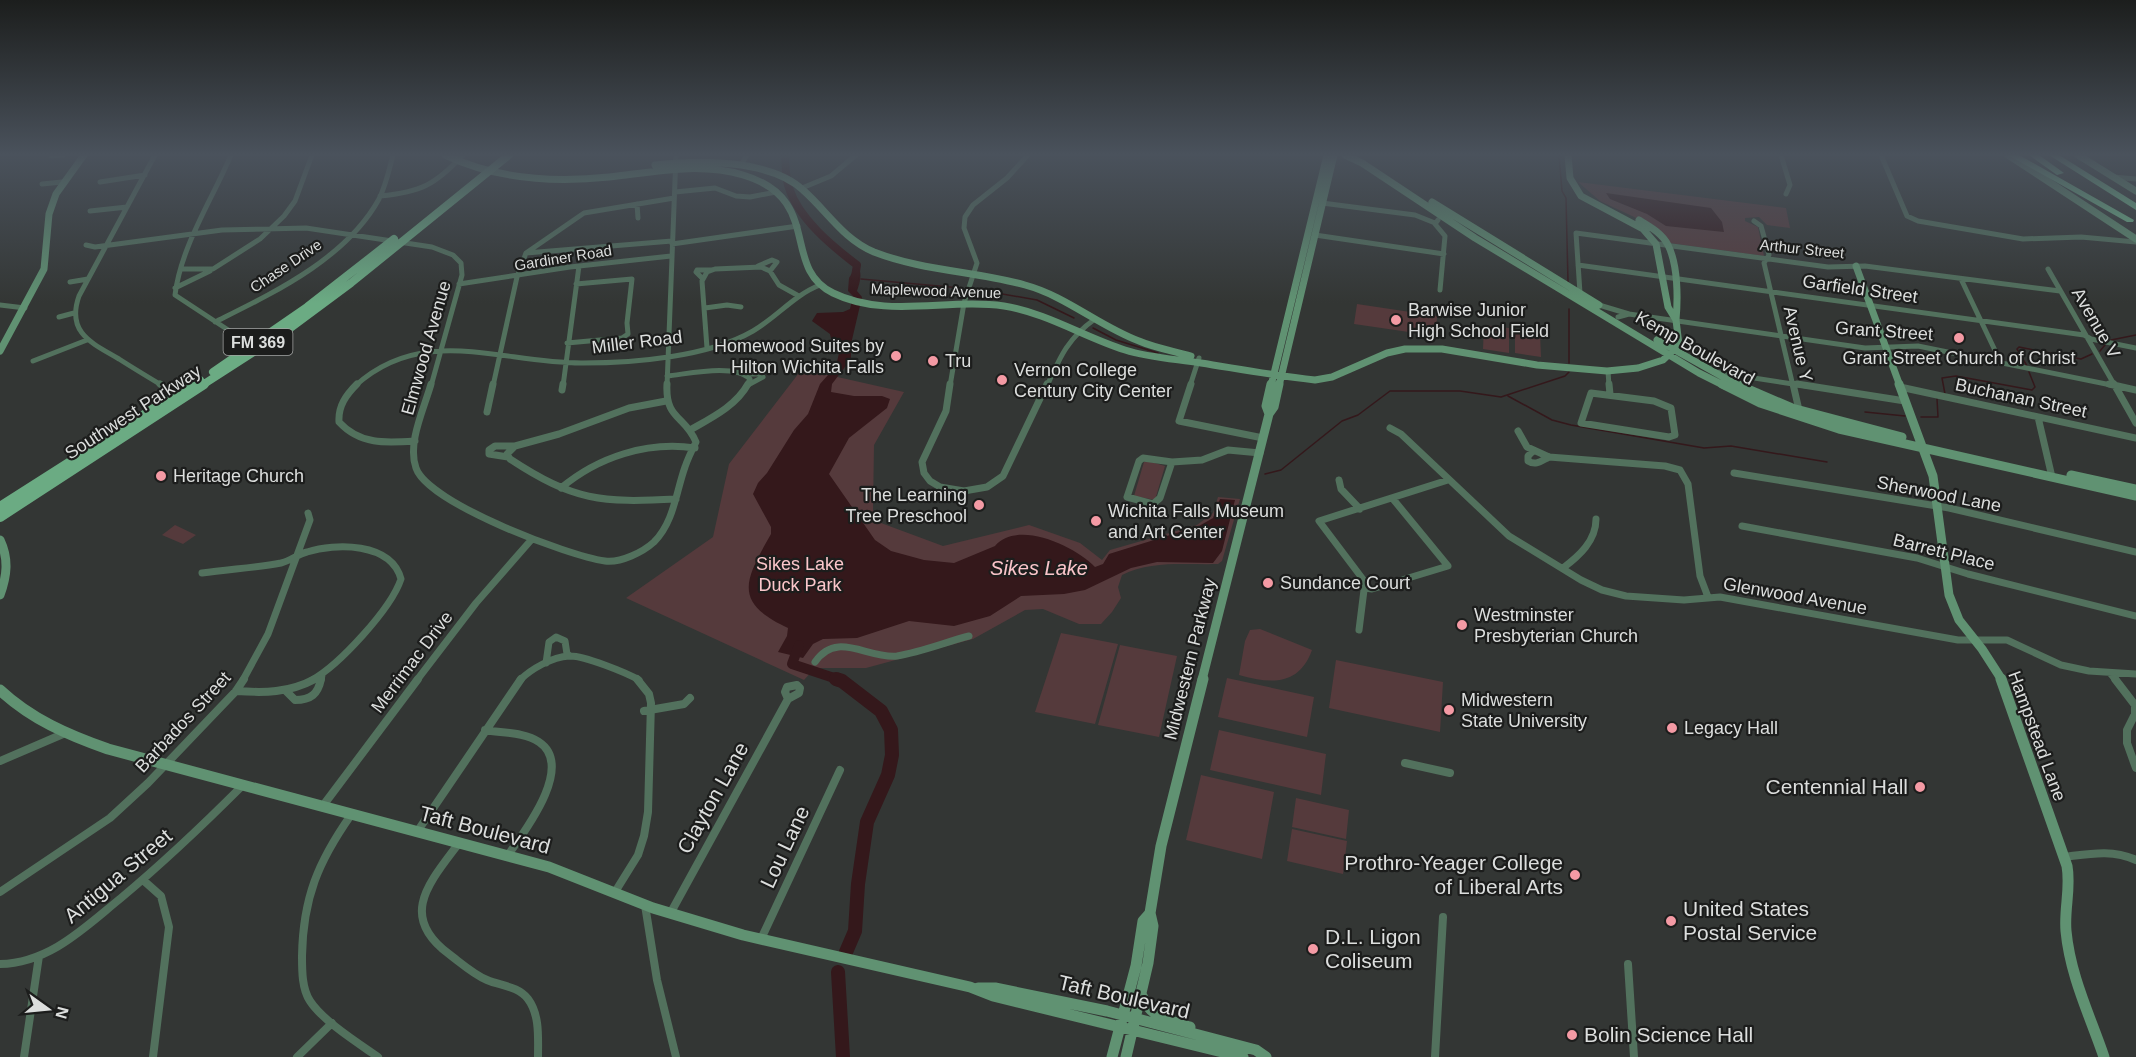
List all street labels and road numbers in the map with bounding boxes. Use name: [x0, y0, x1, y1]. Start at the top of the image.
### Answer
street label: Chase Drive: [247, 235, 325, 296]
street label: Arthur Street: [1759, 236, 1846, 261]
street label: Gardiner Road: [513, 241, 613, 274]
street label: Garfield Street: [1801, 271, 1919, 307]
street label: Elmwood Avenue: [397, 279, 455, 417]
street label: Maplewood Avenue: [870, 280, 1002, 301]
street label: Avenue V: [2068, 284, 2124, 362]
street label: Avenue Y: [1780, 304, 1816, 384]
street label: Kemp Boulevard: [1632, 307, 1758, 389]
street label: Grant Street: [1834, 318, 1934, 344]
street label: Miller Road: [591, 327, 683, 357]
road number: FM 369: [224, 329, 292, 355]
street label: Southwest Parkway: [61, 361, 205, 463]
street label: Buchanan Street: [1953, 374, 2089, 422]
street label: Sherwood Lane: [1875, 472, 2003, 516]
street label: Barrett Place: [1891, 530, 1997, 574]
street label: Glenwood Avenue: [1721, 573, 1869, 619]
street label: Midwestern Parkway: [1160, 576, 1220, 742]
street label: Merrimac Drive: [367, 607, 457, 717]
street label: Barbados Street: [131, 668, 235, 776]
street label: Hampstead Lane: [2004, 668, 2070, 804]
street label: Clayton Lane: [673, 738, 753, 857]
street label: Taft Boulevard: [417, 801, 553, 858]
street label: Lou Lane: [756, 802, 813, 891]
street label: Antigua Street: [59, 824, 176, 927]
street label: Taft Boulevard: [1056, 970, 1192, 1023]

